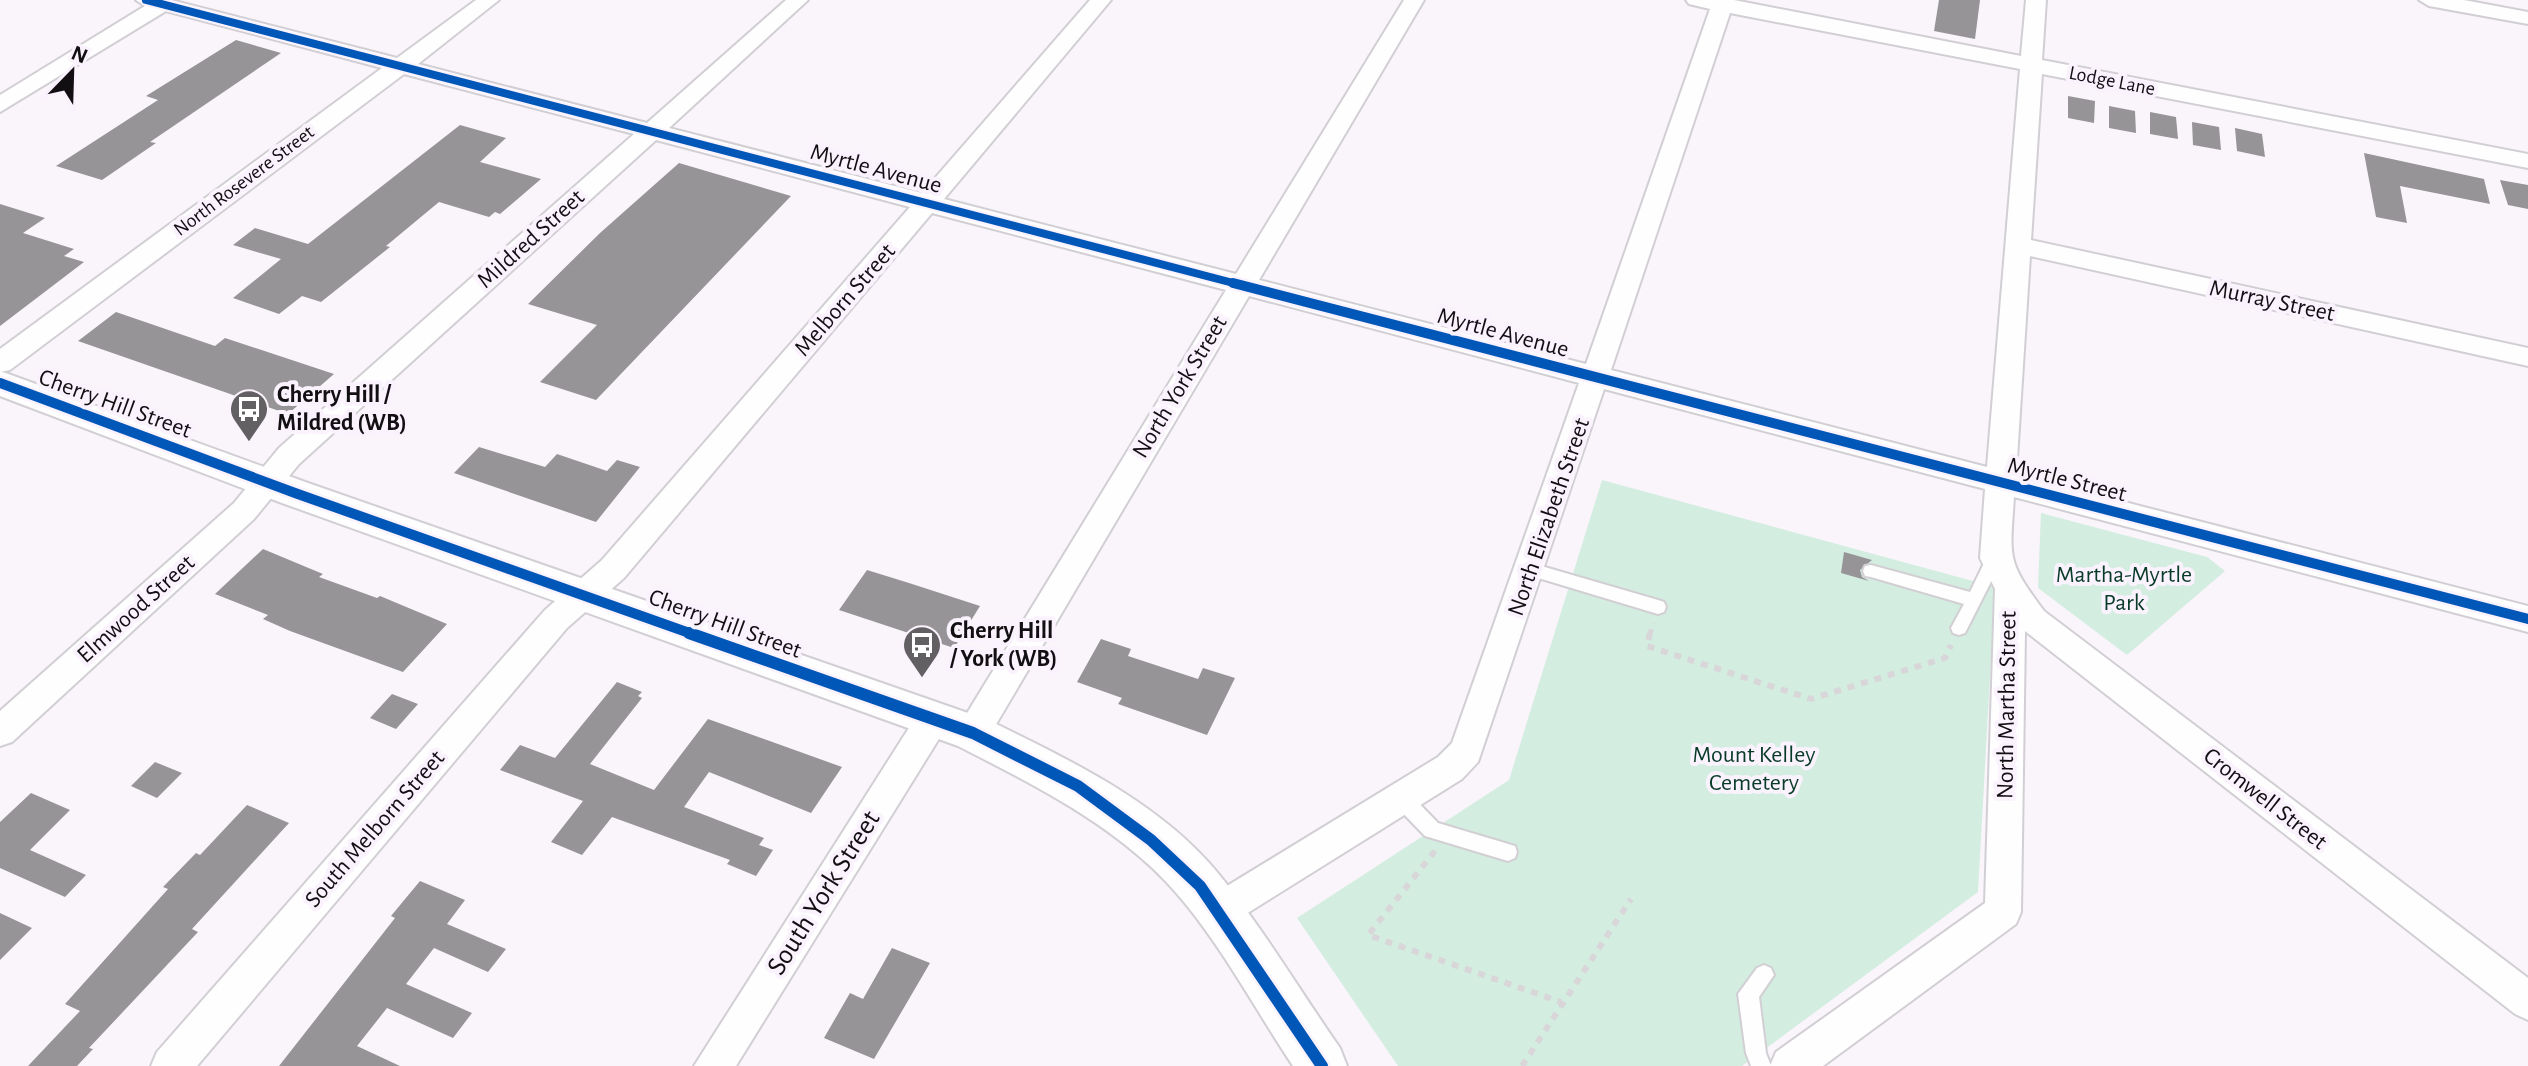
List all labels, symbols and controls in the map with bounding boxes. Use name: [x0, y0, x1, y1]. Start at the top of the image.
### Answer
north arrow: [32, 32, 112, 112]
text: N: [68, 41, 91, 68]
street label: Lodge Lane: [2067, 63, 2157, 99]
street label: North Rosevere Street: [170, 122, 318, 240]
street label: Myrtle Avenue: [808, 140, 944, 198]
street label: Mildred Street: [473, 185, 589, 293]
street label: Melborn Street: [790, 239, 900, 361]
street label: Murray Street: [2207, 276, 2337, 326]
street label: Myrtle Avenue: [1435, 304, 1571, 362]
street label: North York Street: [1128, 311, 1232, 462]
street label: Cherry Hill Street: [35, 365, 195, 443]
place label: Cherry Hill / Mildred (WB): [277, 383, 407, 435]
bus stop icon: Cherry Hill / Mildred (WB): [228, 388, 270, 443]
street label: North Elizabeth Street: [1504, 415, 1594, 619]
street label: Myrtle Street: [2005, 454, 2129, 506]
street label: Elmwood Street: [73, 550, 199, 668]
park label: Martha-Myrtle Park: [2056, 563, 2192, 615]
street label: Cherry Hill Street: [645, 585, 805, 663]
street label: North Martha Street: [1993, 610, 2021, 799]
place label: Cherry Hill / York (WB): [949, 619, 1057, 671]
bus stop icon: Cherry Hill / York (WB): [901, 624, 943, 679]
park label: Mount Kelley Cemetery: [1692, 743, 1816, 795]
street label: Cromwell Street: [2199, 744, 2331, 855]
street label: South Melborn Street: [301, 746, 450, 912]
street label: South York Street: [762, 806, 886, 980]

